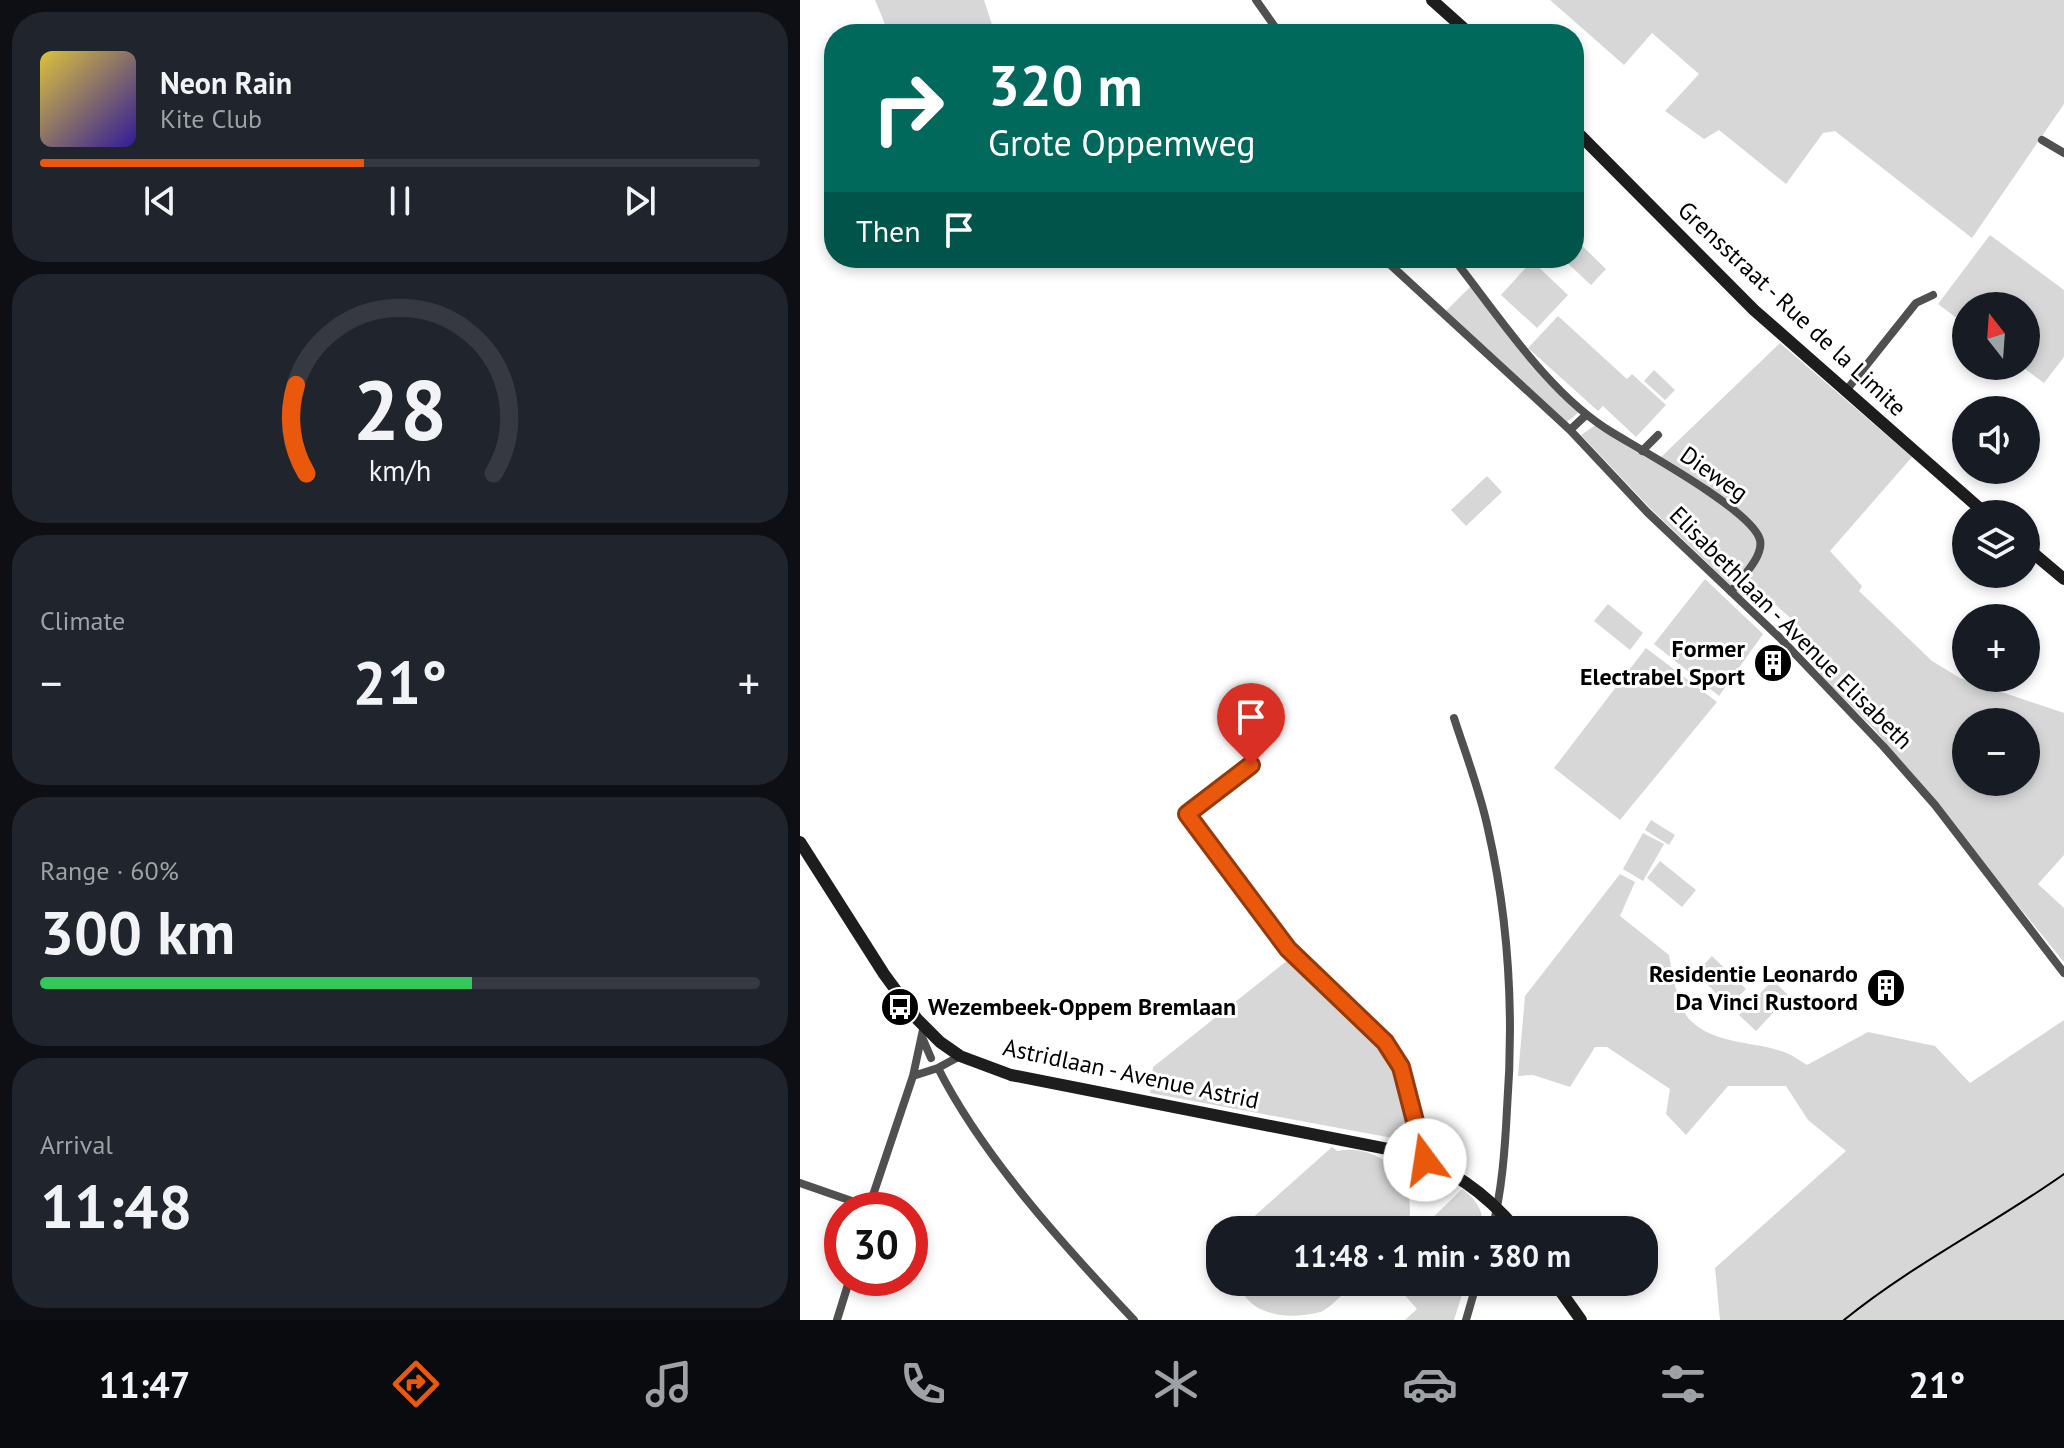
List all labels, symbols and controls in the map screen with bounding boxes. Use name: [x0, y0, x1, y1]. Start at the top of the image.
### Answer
text: 320 m: [988, 49, 1143, 121]
icon: right: [856, 56, 960, 160]
text: Neon Rain: [160, 63, 292, 102]
text: Kite Club: [160, 102, 262, 135]
text: Grote Oppemweg: [988, 119, 1256, 166]
icon: previous: [138, 179, 182, 223]
icon: pause: [378, 179, 422, 223]
icon: next: [618, 179, 662, 223]
street label: Grensstraat - Rue de la Limite: [1672, 194, 1913, 423]
icon: arrive: [937, 208, 981, 252]
text: Then: [856, 211, 921, 250]
north arrow: [1952, 292, 2040, 380]
map controls: [1952, 292, 2040, 796]
text: 28: [353, 355, 447, 463]
button: sound: [1952, 396, 2040, 484]
street label: Dieweg: [1674, 439, 1754, 508]
text: km/h: [369, 453, 431, 490]
street label: Elisabethlaan - Avenue Elisabeth: [1663, 499, 1920, 756]
button: layers: [1952, 500, 2040, 588]
text: Climate: [40, 604, 125, 637]
button: +: [1952, 604, 2040, 692]
place label: Former Electrabel Sport: [1580, 633, 1746, 692]
building icon: Former Electrabel Sport: [1752, 642, 1794, 684]
text: 21°: [353, 643, 447, 721]
text: −: [40, 654, 62, 711]
text: +: [738, 654, 760, 711]
pin: [1217, 683, 1285, 765]
icon: arrive: [1229, 695, 1273, 739]
button: −: [1952, 708, 2040, 796]
text: Range · 60%: [40, 854, 179, 887]
text: 300 km: [40, 893, 235, 971]
place label: Residentie Leonardo Da Vinci Rustoord: [1649, 958, 1858, 1017]
building icon: Residentie Leonardo Da Vinci Rustoord: [1865, 967, 1907, 1009]
bus stop icon: Wezembeek-Oppem Bremlaan: [879, 986, 921, 1028]
place label: Wezembeek-Oppem Bremlaan: [928, 991, 1236, 1022]
street label: Astridlaan - Avenue Astrid: [1000, 1031, 1262, 1116]
position arrow: [1383, 1118, 1467, 1202]
text: Arrival: [40, 1128, 113, 1161]
text: 11:48: [40, 1167, 192, 1245]
speed limit sign: 30: [824, 1192, 928, 1296]
text: 11:48 · 1 min · 380 m: [1293, 1236, 1571, 1275]
icon: directions: [388, 1356, 444, 1412]
icon: music: [641, 1356, 697, 1412]
icon: phone: [895, 1356, 951, 1412]
icon: climate: [1148, 1356, 1204, 1412]
icon: car: [1402, 1356, 1458, 1412]
icon: filters: [1655, 1356, 1711, 1412]
text: 11:47: [99, 1361, 190, 1408]
text: 21°: [1909, 1361, 1965, 1408]

